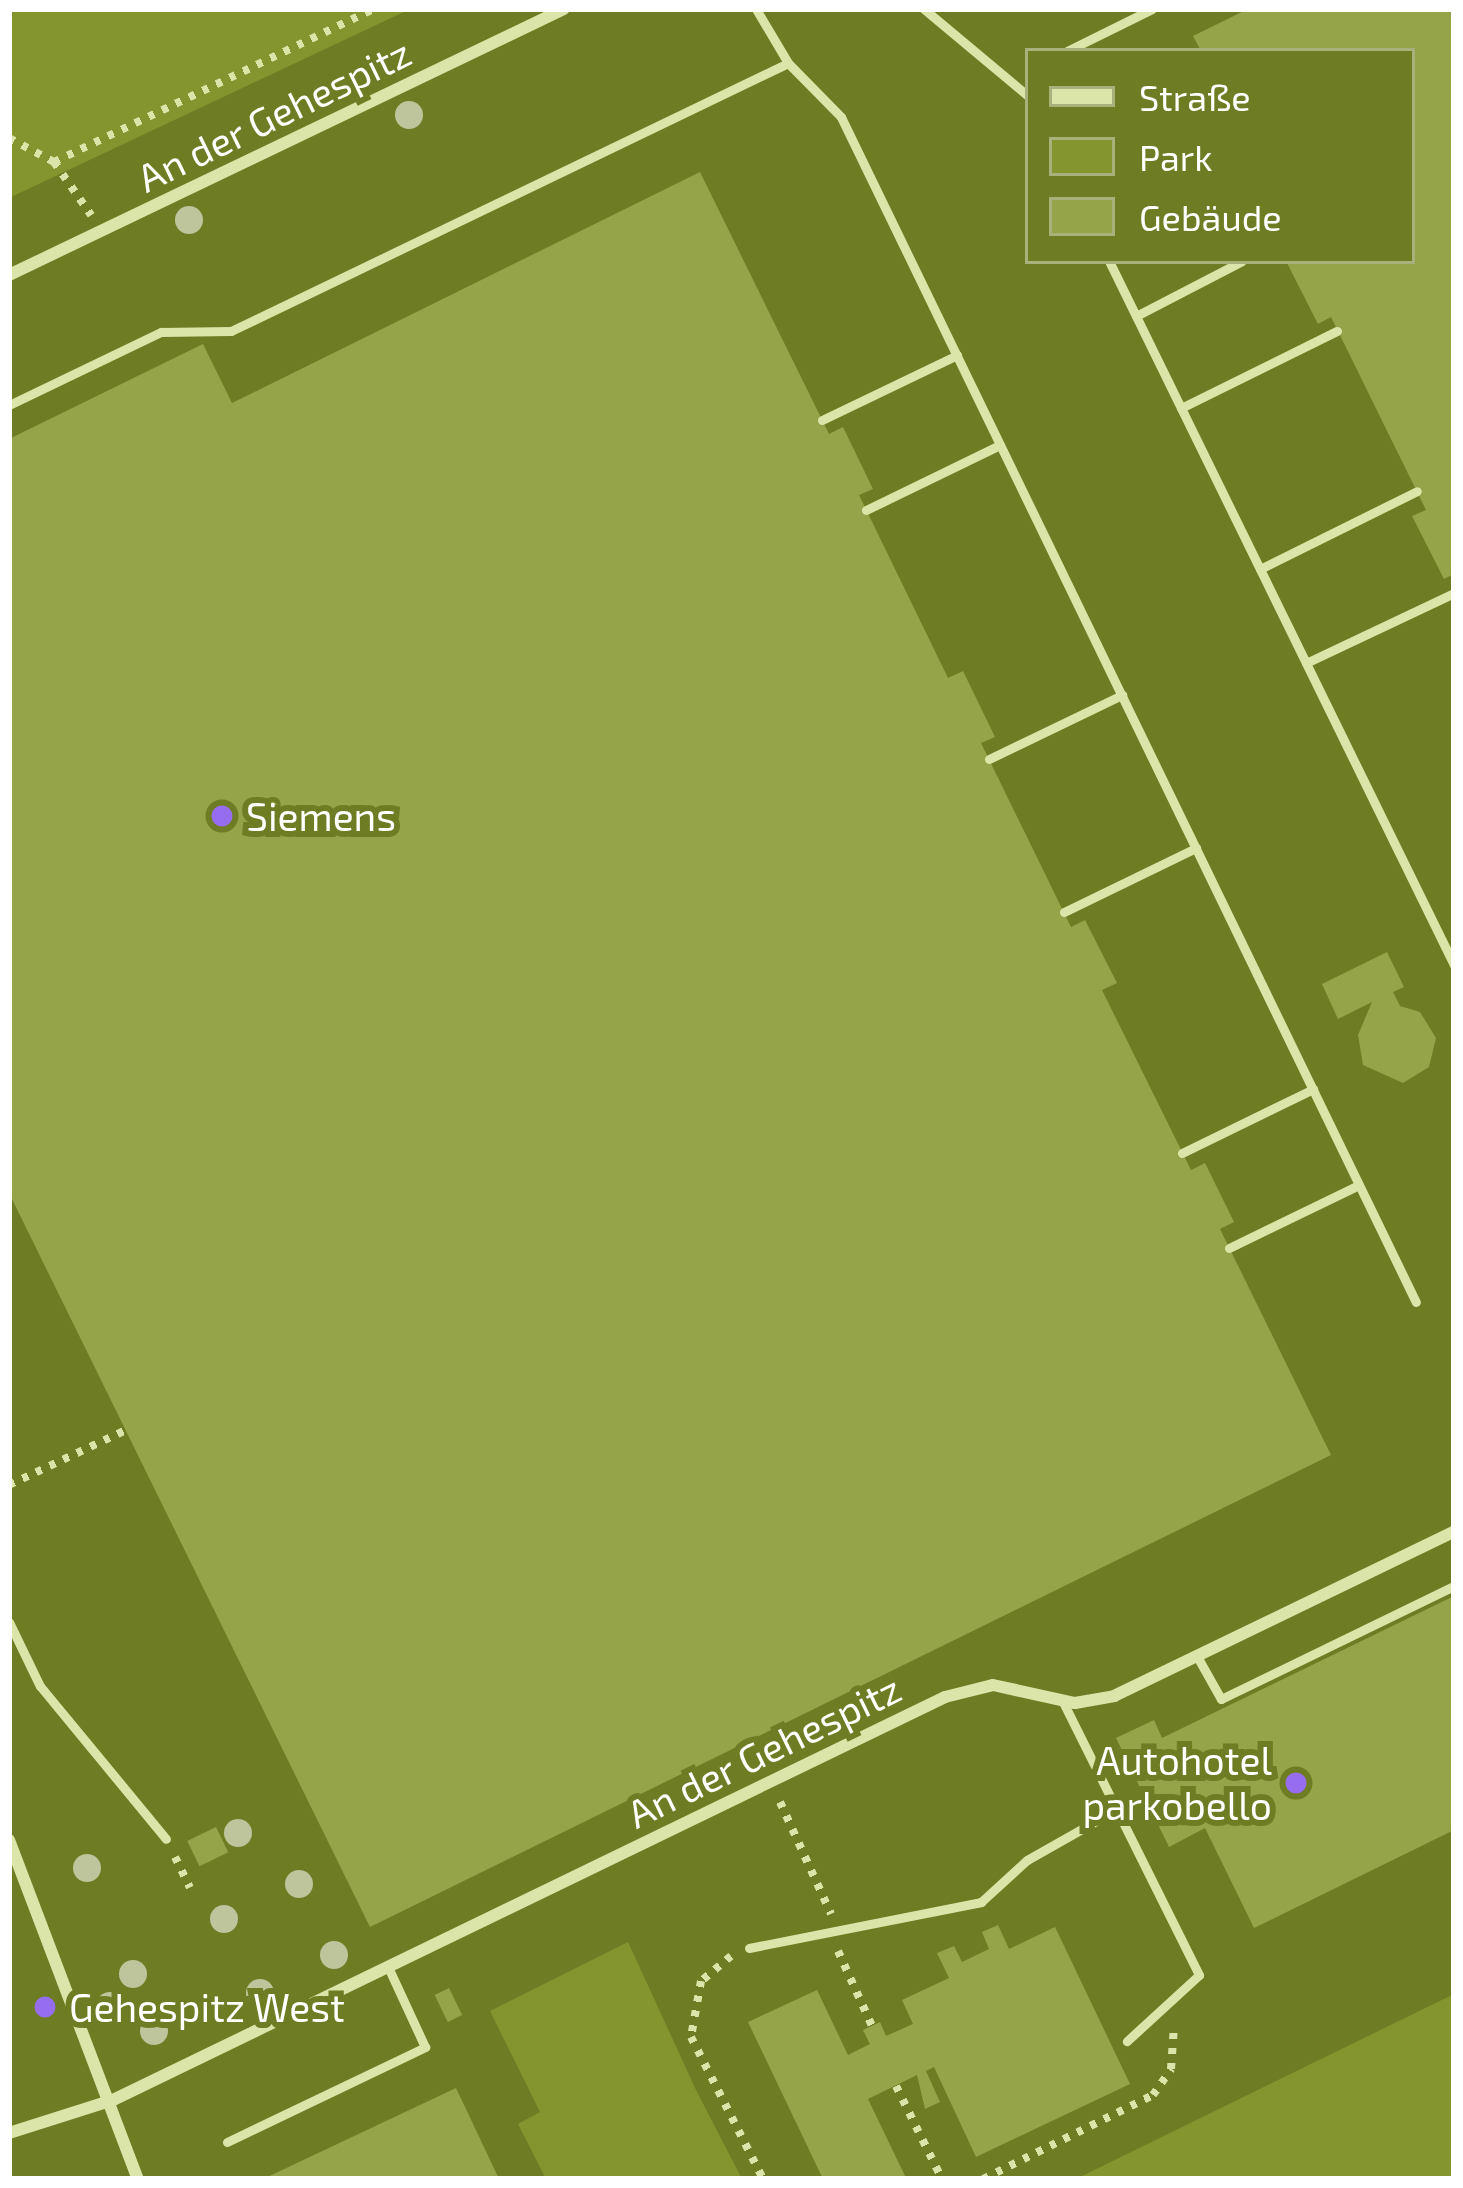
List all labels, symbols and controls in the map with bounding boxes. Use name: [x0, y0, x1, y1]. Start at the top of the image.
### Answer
street label: An der Gehespitz: [129, 28, 419, 202]
legend: [1025, 48, 1415, 264]
text: Straße: [1139, 75, 1251, 118]
text: Park: [1139, 135, 1213, 178]
text: Gebäude: [1139, 195, 1282, 238]
place label: Siemens: [246, 793, 396, 839]
marker: Siemens: [209, 803, 235, 829]
street label: An der Gehespitz: [619, 1664, 909, 1838]
place label: Autohotel parkobello: [1082, 1738, 1272, 1829]
marker: Autohotel parkobello: [1283, 1770, 1309, 1796]
place label: Gehespitz West: [69, 1984, 345, 2030]
marker: Gehespitz West: [32, 1994, 58, 2020]

